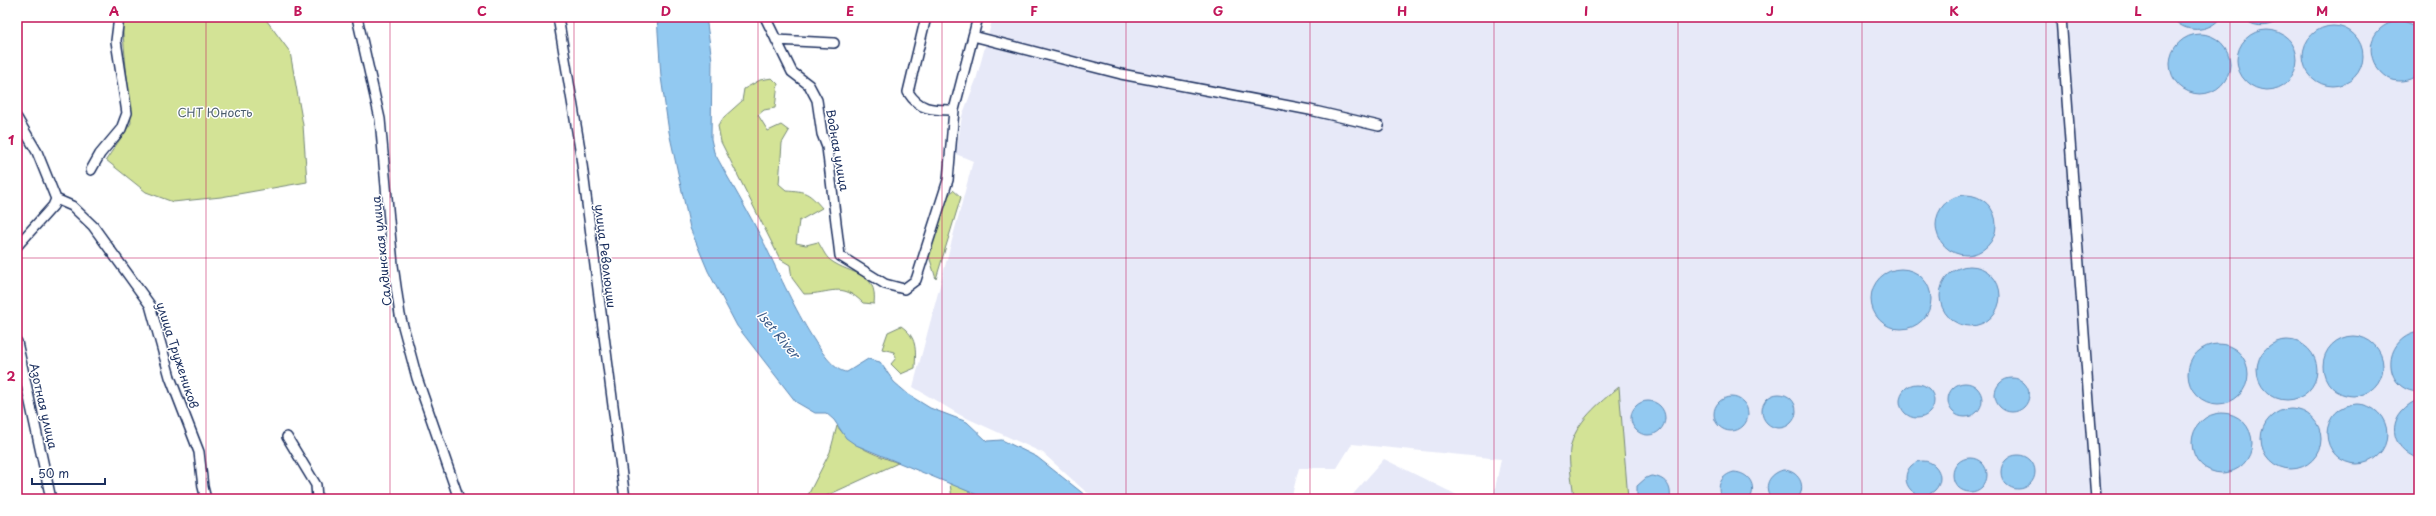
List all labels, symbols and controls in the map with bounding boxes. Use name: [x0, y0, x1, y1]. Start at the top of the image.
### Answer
text: A: [109, 1, 119, 20]
text: B: [294, 1, 303, 20]
text: C: [477, 1, 487, 20]
text: D: [661, 1, 671, 20]
text: E: [846, 1, 854, 20]
text: F: [1030, 1, 1038, 20]
text: G: [1213, 1, 1223, 20]
text: H: [1397, 1, 1407, 20]
text: I: [1584, 1, 1588, 20]
text: J: [1766, 1, 1774, 20]
text: K: [1949, 1, 1959, 20]
text: L: [2134, 1, 2142, 20]
text: M: [2316, 1, 2328, 20]
park label: СНТ Юность: [178, 103, 252, 121]
street label: Водная улица: [822, 108, 854, 193]
text: 1: [8, 130, 14, 149]
street label: Салдинская улица: [366, 195, 396, 307]
street label: улица Революции: [591, 203, 621, 309]
street label: улица Тружеников: [152, 299, 204, 411]
water label: Iset River: [753, 306, 806, 364]
street label: Азотная улица: [25, 361, 63, 451]
text: 2: [6, 366, 16, 385]
scale bar: [32, 460, 105, 486]
text: 50 m: [38, 464, 69, 482]

